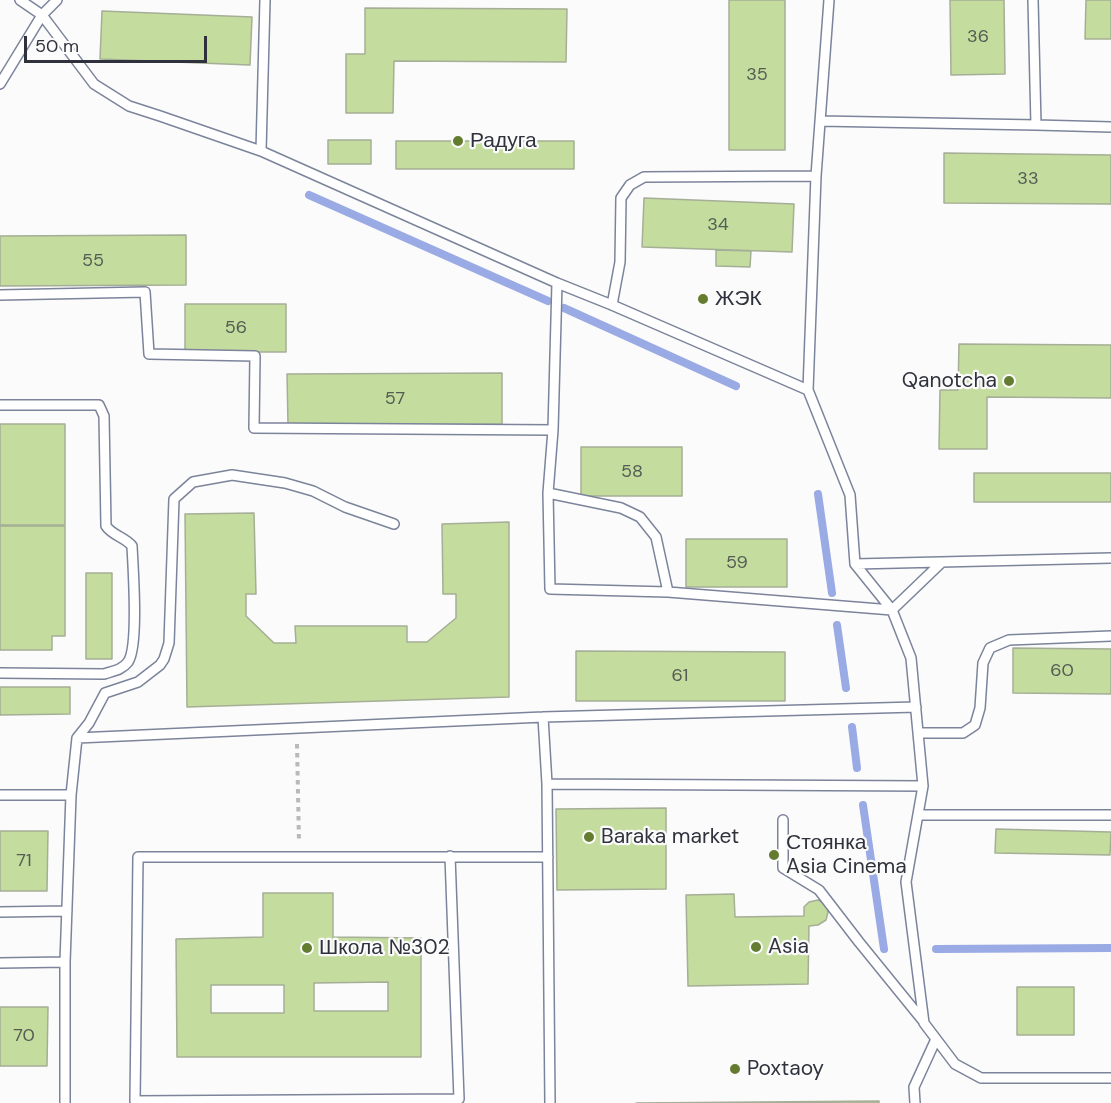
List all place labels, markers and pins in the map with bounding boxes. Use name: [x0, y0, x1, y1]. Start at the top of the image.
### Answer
place label: Радуга: [470, 128, 537, 154]
marker: Радуга: [451, 134, 465, 148]
place label: ЖЭК: [715, 286, 762, 312]
marker: ЖЭК: [696, 292, 710, 306]
place label: Qanotcha: [902, 368, 997, 394]
marker: Qanotcha: [1002, 374, 1016, 388]
place label: Baraka market: [601, 824, 739, 850]
marker: Baraka market: [582, 830, 596, 844]
place label: Стоянка Asia Cinema: [786, 830, 907, 880]
marker: Стоянка Asia Cinema: [767, 848, 781, 862]
place label: Asia: [768, 934, 809, 960]
place label: Школа №302: [319, 935, 450, 961]
marker: Asia: [749, 940, 763, 954]
marker: Школа №302: [300, 941, 314, 955]
place label: Poxtaoy: [747, 1056, 824, 1082]
marker: Poxtaoy: [728, 1062, 742, 1076]

